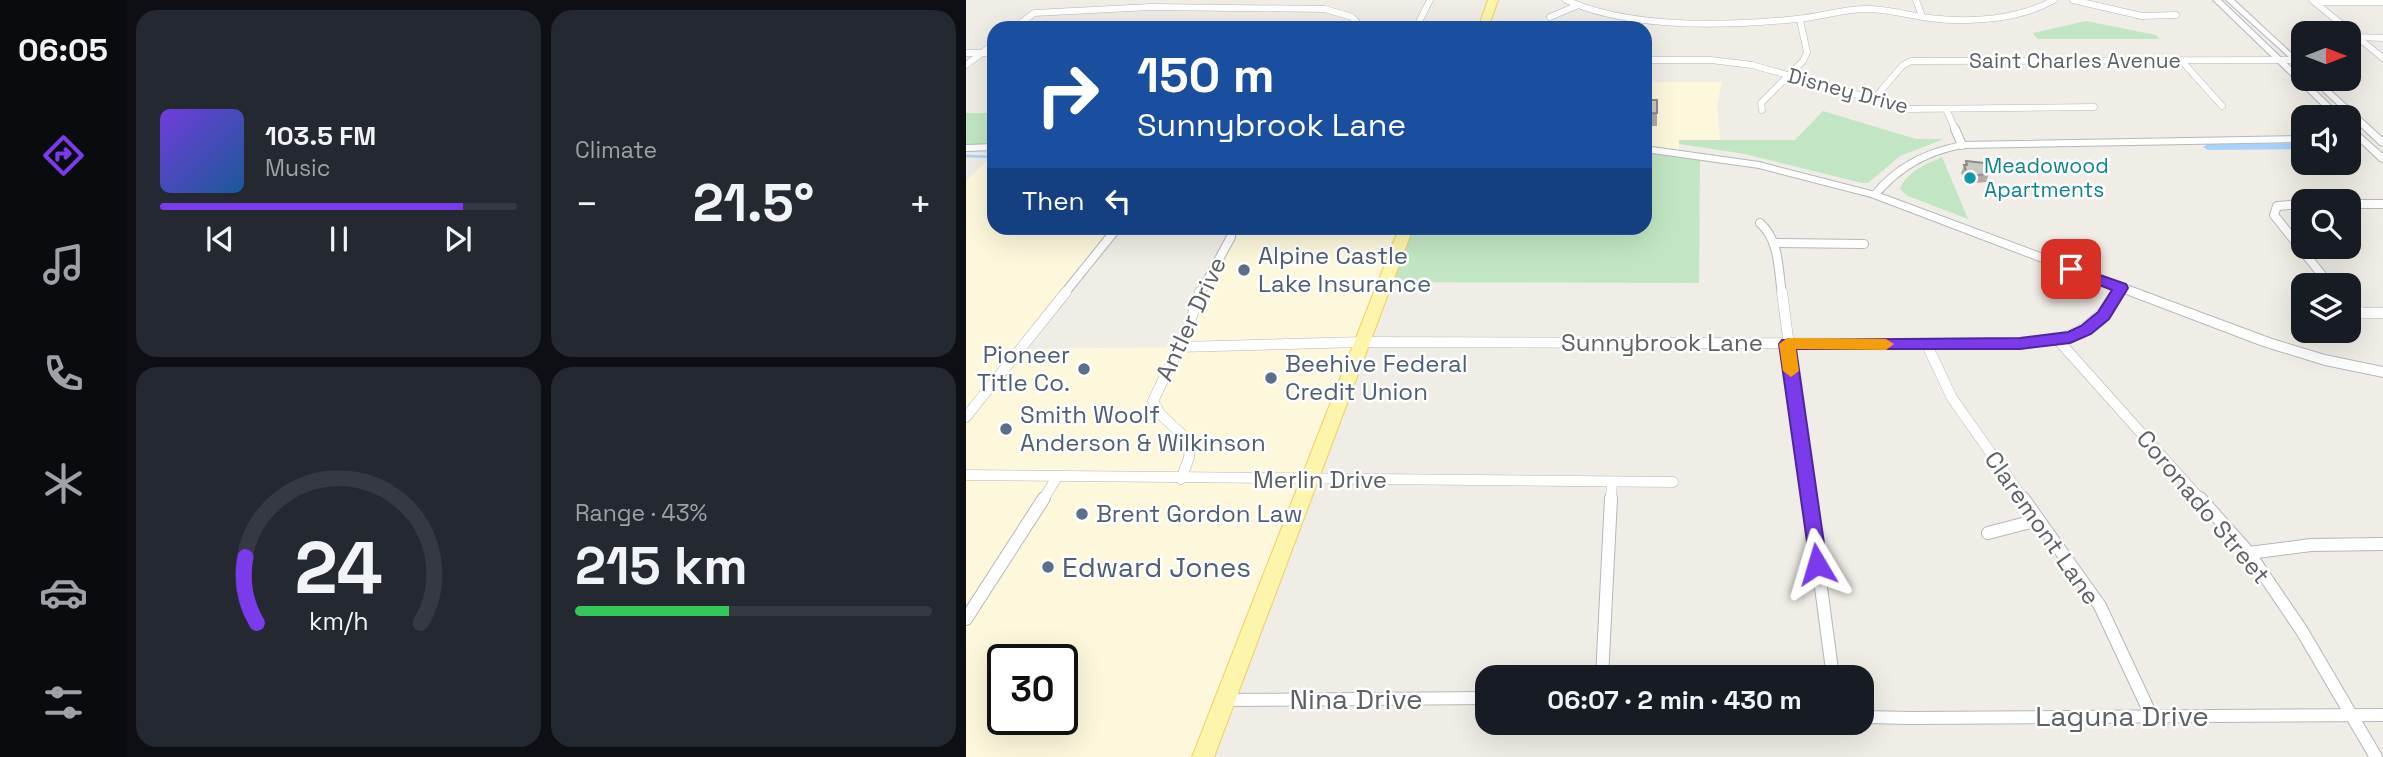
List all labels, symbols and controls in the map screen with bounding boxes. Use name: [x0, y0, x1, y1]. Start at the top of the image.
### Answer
north arrow: [2291, 21, 2361, 91]
map controls: [2291, 21, 2361, 343]
text: 06:05: [18, 30, 108, 70]
text: 150 m: [1137, 44, 1275, 106]
street label: Saint Charles Avenue: [1969, 47, 2181, 74]
icon: right: [1022, 49, 1113, 140]
street label: Disney Drive: [1785, 61, 1912, 120]
text: Sunnybrook Lane: [1137, 105, 1406, 145]
button: sound: [2291, 105, 2361, 175]
text: 103.5 FM: [265, 119, 376, 153]
icon: directions: [39, 131, 88, 180]
text: Climate: [575, 135, 657, 165]
place label: Meadowood Apartments: [1984, 152, 2109, 203]
text: Music: [265, 153, 330, 183]
text: 21.5°: [693, 170, 814, 236]
marker: Meadowood Apartments: [1962, 170, 1978, 186]
text: −: [575, 180, 599, 228]
text: +: [908, 180, 932, 228]
icon: left: [1099, 182, 1137, 220]
text: Then: [1022, 184, 1085, 218]
button: search: [2291, 189, 2361, 259]
icon: previous: [201, 220, 239, 258]
icon: pause: [320, 220, 358, 258]
icon: next: [439, 220, 477, 258]
pin: [2041, 239, 2101, 299]
icon: music: [39, 240, 88, 289]
place label: Alpine Castle Lake Insurance: [1258, 240, 1431, 299]
icon: arrive: [2052, 250, 2090, 288]
street label: Antler Drive: [1148, 252, 1233, 386]
marker: Alpine Castle Lake Insurance: [1236, 262, 1252, 278]
button: layers: [2291, 273, 2361, 343]
street label: Sunnybrook Lane: [1561, 327, 1763, 358]
place label: Pioneer Title Co.: [977, 339, 1070, 398]
place label: Beehive Federal Credit Union: [1285, 348, 1468, 407]
icon: phone: [39, 349, 88, 398]
marker: Pioneer Title Co.: [1076, 361, 1092, 377]
marker: Beehive Federal Credit Union: [1263, 370, 1279, 386]
place label: Smith Woolf Anderson & Wilkinson: [1020, 399, 1266, 458]
marker: Smith Woolf Anderson & Wilkinson: [998, 421, 1014, 437]
street label: Coronado Street: [2130, 423, 2277, 590]
street label: Claremont Lane: [1978, 445, 2107, 611]
icon: climate: [39, 459, 88, 508]
street label: Merlin Drive: [1253, 464, 1387, 495]
text: Range · 43%: [575, 498, 707, 528]
place label: Brent Gordon Law: [1096, 498, 1303, 529]
marker: Brent Gordon Law: [1074, 506, 1090, 522]
text: 24: [294, 521, 383, 614]
position arrow: [1780, 527, 1854, 601]
text: 215 km: [575, 533, 748, 599]
place label: Edward Jones: [1062, 549, 1251, 585]
marker: Edward Jones: [1040, 559, 1056, 575]
icon: car: [39, 568, 88, 617]
text: km/h: [309, 605, 368, 637]
speed limit sign: 30: [987, 644, 1078, 735]
icon: filters: [39, 678, 88, 727]
street label: Nina Drive: [1290, 681, 1423, 717]
text: 06:07 · 2 min · 430 m: [1547, 683, 1802, 717]
street label: Laguna Drive: [2035, 698, 2209, 734]

